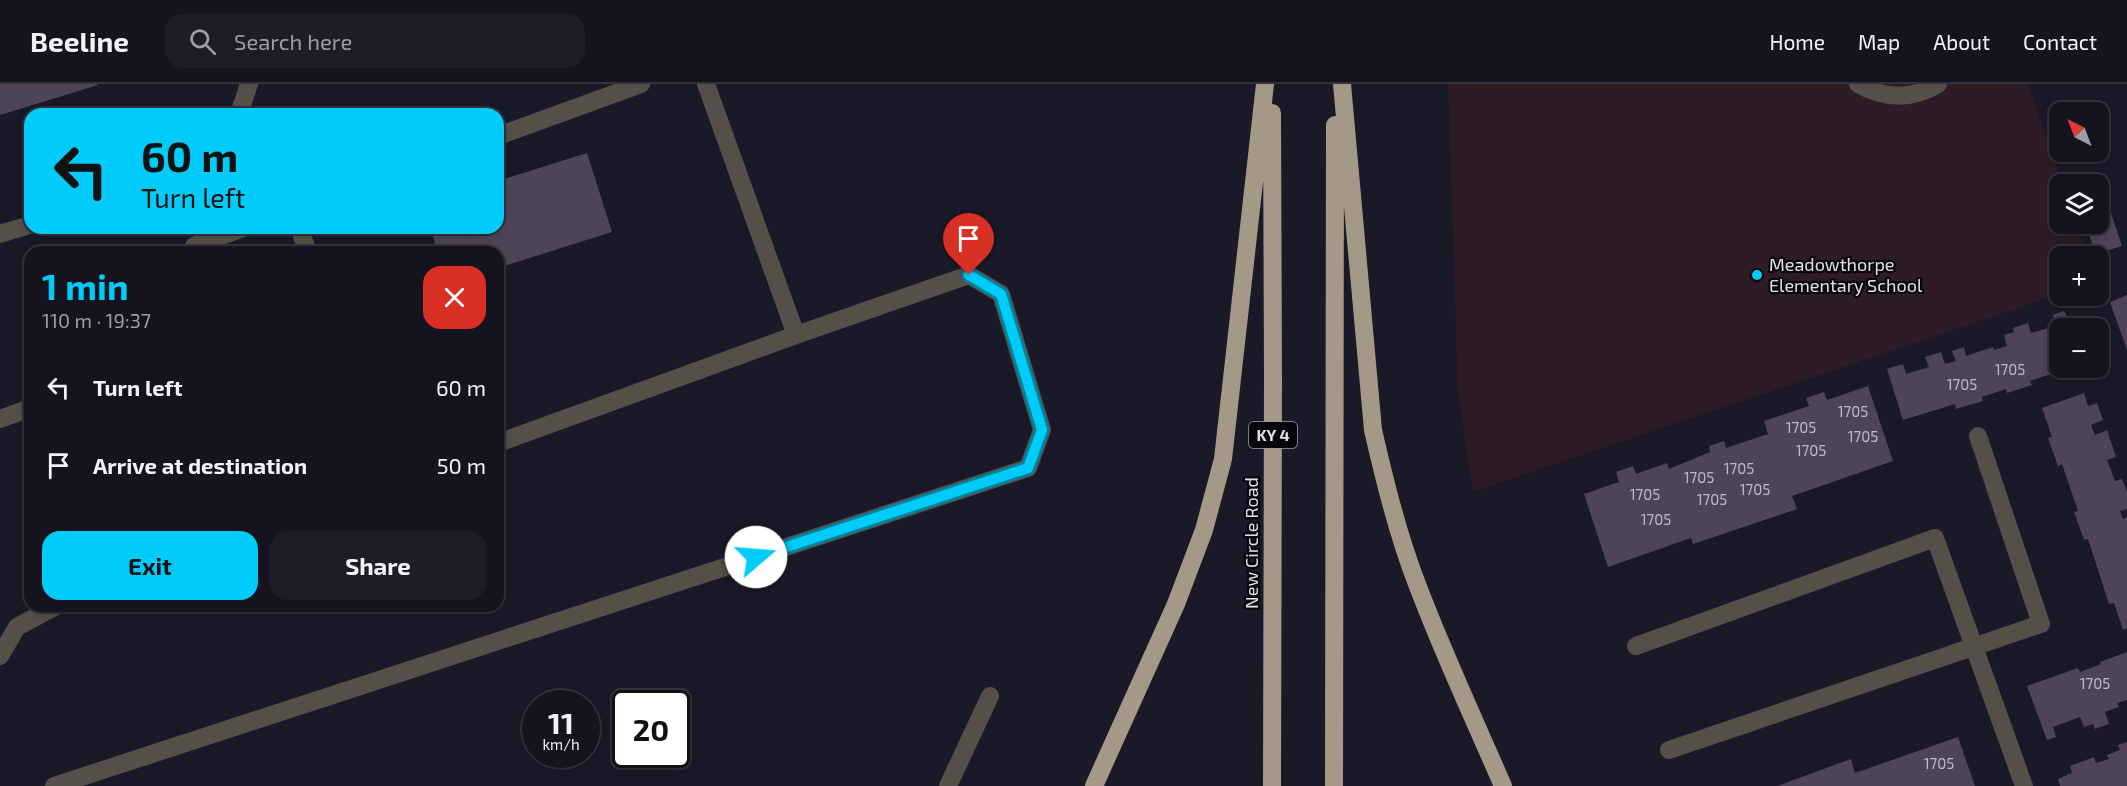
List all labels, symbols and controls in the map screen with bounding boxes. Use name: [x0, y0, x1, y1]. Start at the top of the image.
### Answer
search box: [165, 14, 585, 68]
text: Beeline: [30, 24, 129, 58]
icon: search: [186, 25, 219, 58]
text: Search here: [234, 28, 352, 54]
text: Home: [1769, 29, 1825, 54]
text: Map: [1858, 29, 1900, 54]
text: About: [1933, 29, 1990, 54]
text: Contact: [2023, 29, 2097, 54]
north arrow: [2049, 102, 2109, 162]
map controls: [2049, 102, 2109, 378]
text: 60 m: [141, 130, 238, 180]
icon: left: [42, 132, 120, 210]
button: layers: [2049, 174, 2109, 234]
text: Turn left: [141, 181, 245, 213]
pin: [943, 213, 994, 275]
icon: arrive: [952, 222, 985, 255]
button: +: [2049, 246, 2109, 306]
place label: Meadowthorpe Elementary School: [1769, 253, 1923, 296]
text: 1 min: [42, 264, 129, 307]
button: close: [423, 266, 486, 329]
marker: Meadowthorpe Elementary School: [1750, 268, 1764, 282]
text: 110 m · 19:37: [42, 308, 151, 332]
button: −: [2049, 318, 2109, 378]
house number: 1705: [1995, 360, 2025, 378]
icon: left: [42, 371, 75, 404]
text: Turn left: [93, 374, 182, 400]
text: 60 m: [436, 374, 486, 400]
house number: 1705: [1947, 375, 1977, 393]
house number: 1705: [1838, 402, 1868, 420]
house number: 1705: [1786, 418, 1816, 436]
road number: KY 4: [1249, 422, 1297, 448]
house number: 1705: [1848, 427, 1878, 445]
house number: 1705: [1796, 441, 1826, 459]
icon: arrive: [42, 449, 75, 482]
text: Arrive at destination: [93, 452, 307, 478]
text: 50 m: [437, 452, 486, 478]
house number: 1705: [1724, 459, 1754, 477]
house number: 1705: [1684, 468, 1714, 486]
street label: New Circle Road: [1240, 477, 1262, 609]
house number: 1705: [1740, 480, 1770, 498]
house number: 1705: [1630, 485, 1660, 503]
house number: 1705: [1697, 490, 1727, 508]
house number: 1705: [1641, 510, 1671, 528]
position arrow: [724, 525, 788, 589]
button: Exit: [42, 531, 258, 600]
button: Share: [270, 531, 486, 600]
house number: 1705: [2080, 674, 2110, 692]
speed limit sign: 20: [612, 690, 690, 768]
text: 11: [548, 704, 574, 740]
text: km/h: [542, 735, 580, 753]
house number: 1705: [1924, 754, 1954, 772]

